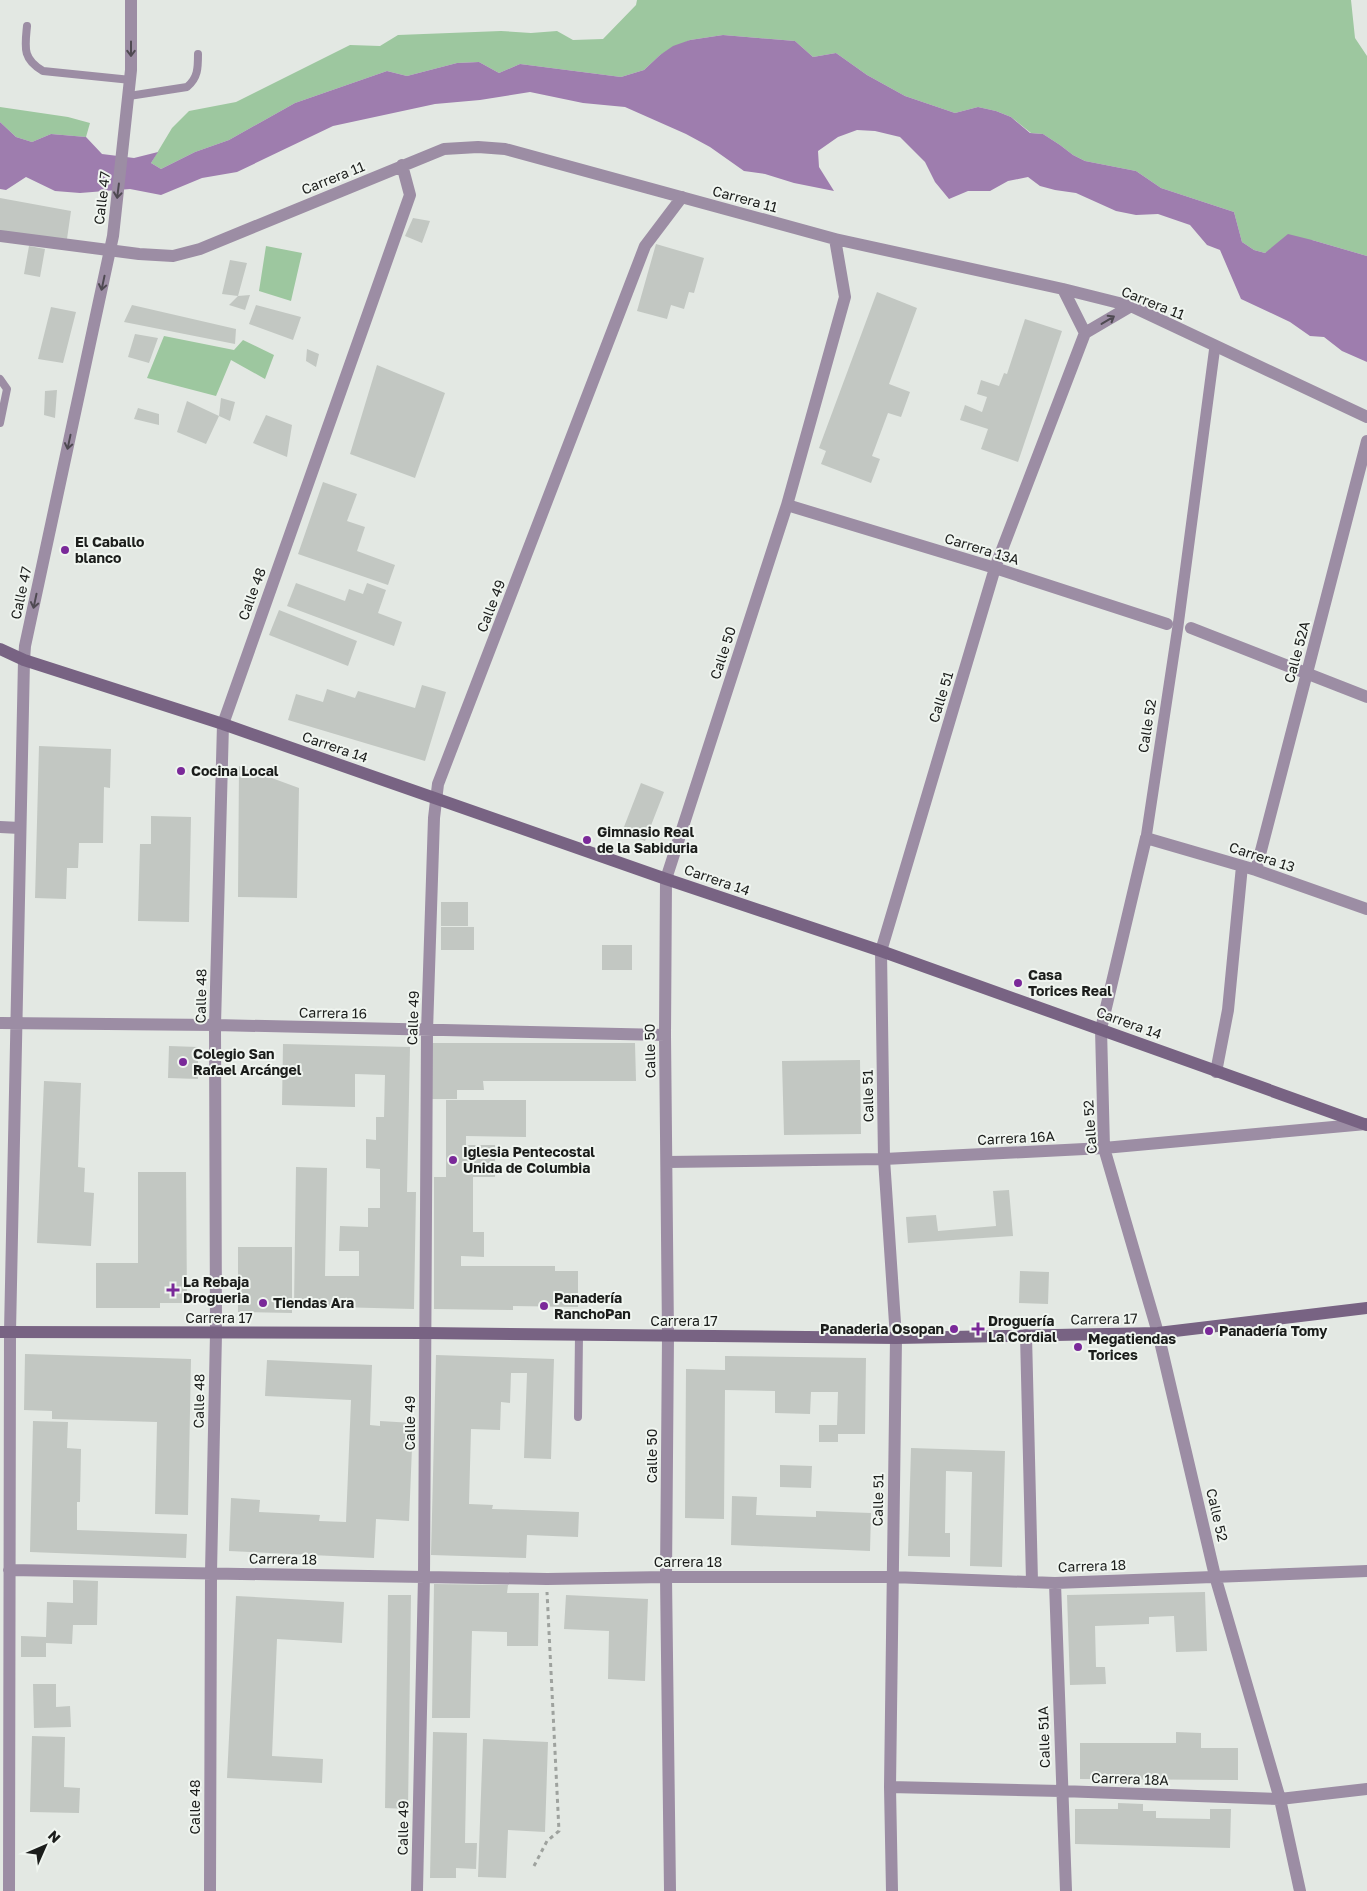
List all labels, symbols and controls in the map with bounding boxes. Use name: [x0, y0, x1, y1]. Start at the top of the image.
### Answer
one-way arrow: [126, 40, 136, 56]
street label: Carrera 11: [299, 157, 367, 198]
street label: Calle 47: [90, 170, 113, 226]
one-way arrow: [113, 182, 123, 198]
street label: Carrera 11: [711, 182, 780, 215]
one-way arrow: [97, 275, 107, 291]
street label: Carrera 11: [1119, 282, 1187, 323]
one-way arrow: [1100, 315, 1115, 325]
one-way arrow: [64, 434, 73, 450]
street label: Carrera 13A: [943, 529, 1022, 568]
place label: El Caballo blanco: [75, 533, 144, 566]
marker: El Caballo blanco: [59, 544, 71, 556]
street label: Calle 47: [7, 565, 34, 621]
street label: Calle 48: [234, 565, 269, 623]
street label: Calle 49: [473, 577, 508, 634]
one-way arrow: [30, 593, 39, 609]
street label: Calle 52A: [1280, 618, 1313, 685]
street label: Calle 50: [706, 624, 739, 681]
street label: Calle 51: [925, 669, 956, 725]
street label: Calle 52: [1134, 698, 1159, 754]
street label: Carrera 14: [300, 727, 370, 766]
place label: Cocina Local: [191, 762, 279, 779]
marker: Cocina Local: [175, 765, 187, 777]
place label: Gimnasio Real de la Sabiduria: [597, 823, 698, 856]
marker: Gimnasio Real de la Sabiduria: [581, 834, 593, 846]
street label: Carrera 13: [1227, 838, 1297, 875]
street label: Carrera 14: [682, 860, 752, 899]
place label: Casa Torices Real: [1028, 966, 1112, 999]
street label: Calle 48: [192, 968, 209, 1024]
marker: Casa Torices Real: [1012, 977, 1024, 989]
street label: Calle 49: [403, 990, 422, 1046]
street label: Carrera 16: [299, 1003, 367, 1022]
street label: Carrera 14: [1094, 1003, 1164, 1042]
street label: Calle 50: [641, 1024, 658, 1078]
place label: Colegio San Rafael Arcángel: [193, 1045, 302, 1078]
marker: Colegio San Rafael Arcángel: [177, 1056, 189, 1068]
street label: Calle 51: [859, 1069, 876, 1123]
street label: Calle 52: [1079, 1099, 1100, 1155]
street label: Carrera 16A: [977, 1127, 1056, 1148]
place label: Iglesia Pentecostal Unida de Columbia: [463, 1143, 595, 1176]
marker: Iglesia Pentecostal Unida de Columbia: [447, 1154, 459, 1166]
place label: La Rebaja Drogueria: [183, 1273, 249, 1306]
marker: La Rebaja Drogueria: [167, 1284, 179, 1296]
place label: Panadería RanchoPan: [554, 1289, 631, 1322]
place label: Tiendas Ara: [273, 1294, 354, 1311]
marker: Tiendas Ara: [257, 1297, 269, 1309]
marker: Panadería RanchoPan: [538, 1300, 550, 1312]
street label: Carrera 17: [185, 1309, 253, 1326]
street label: Carrera 17: [1070, 1309, 1138, 1328]
street label: Carrera 17: [650, 1312, 718, 1329]
place label: Droguería La Cordial: [988, 1312, 1057, 1345]
place label: Panaderia Osopan: [820, 1320, 944, 1337]
place label: Panadería Tomy: [1219, 1322, 1328, 1339]
marker: Panaderia Osopan: [948, 1323, 960, 1335]
marker: Droguería La Cordial: [972, 1323, 984, 1335]
marker: Panadería Tomy: [1203, 1325, 1215, 1337]
place label: Megatiendas Torices: [1088, 1330, 1176, 1363]
marker: Megatiendas Torices: [1072, 1341, 1084, 1353]
street label: Calle 48: [190, 1373, 207, 1429]
street label: Calle 49: [401, 1396, 418, 1450]
street label: Calle 50: [643, 1429, 660, 1483]
street label: Calle 51: [869, 1473, 886, 1527]
street label: Calle 52: [1203, 1487, 1232, 1543]
street label: Carrera 18: [249, 1549, 317, 1568]
street label: Carrera 18: [654, 1553, 722, 1570]
street label: Carrera 18: [1058, 1556, 1126, 1575]
street label: Calle 51A: [1034, 1705, 1053, 1768]
street label: Carrera 18A: [1091, 1769, 1170, 1788]
street label: Calle 48: [186, 1780, 203, 1834]
street label: Calle 49: [394, 1800, 411, 1856]
north arrow: [20, 1821, 70, 1871]
text: N: [45, 1827, 64, 1846]

